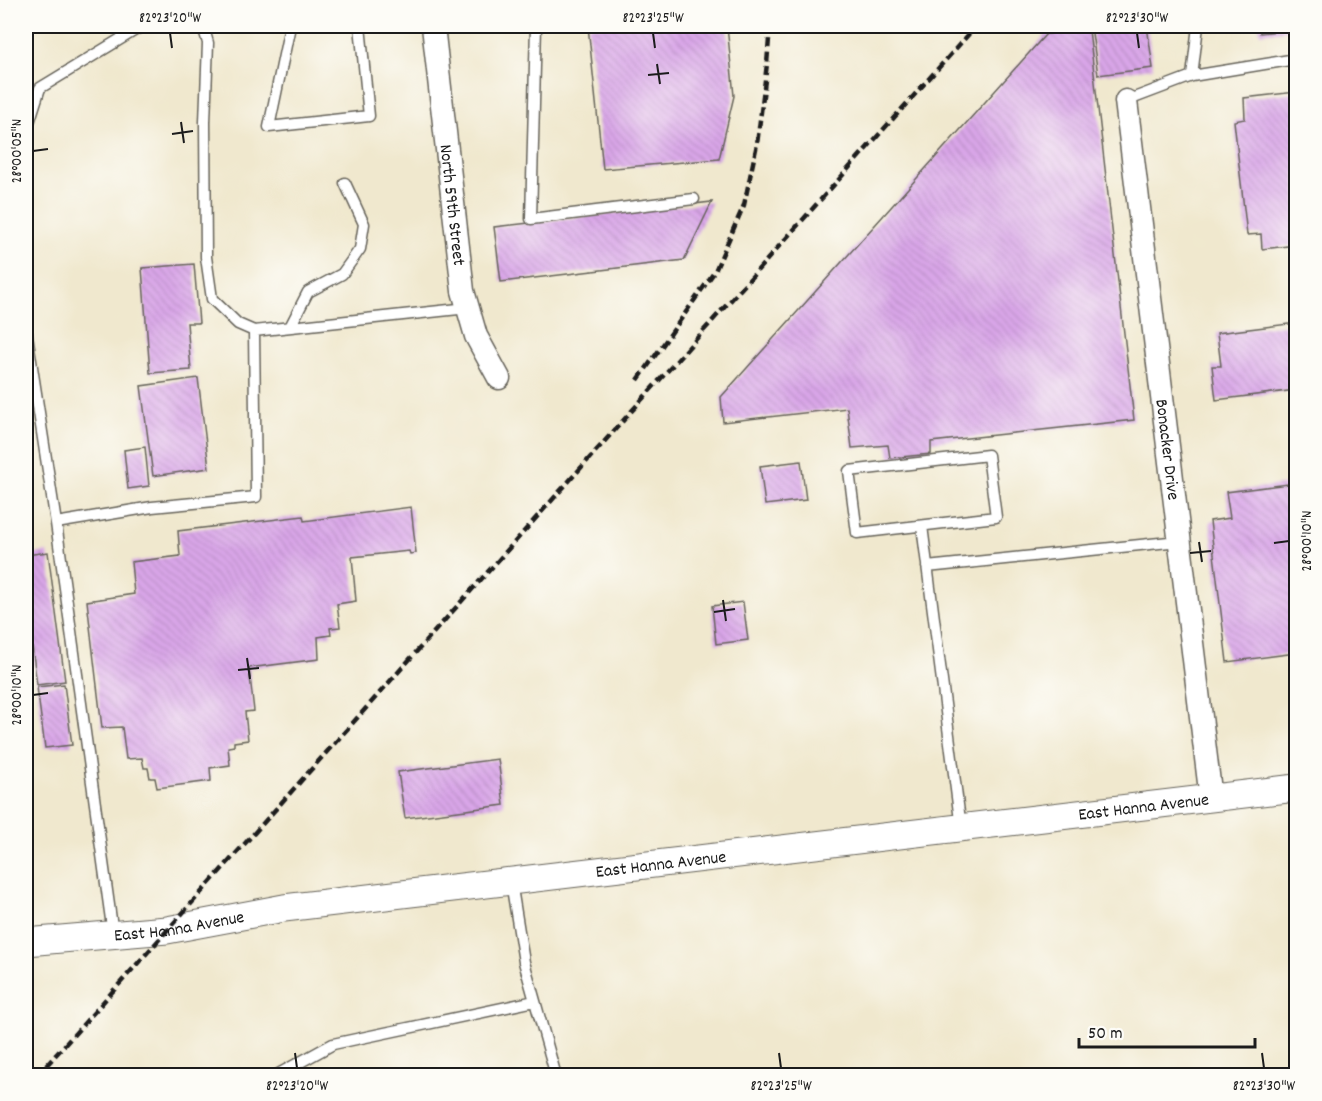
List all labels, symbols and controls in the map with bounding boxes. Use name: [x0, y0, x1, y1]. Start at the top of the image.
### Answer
text: 82°23'20"W: [139, 8, 202, 30]
text: 82°23'25"W: [622, 8, 684, 30]
text: 82°23'30"W: [1106, 8, 1169, 30]
text: 28°00'05"N: [7, 119, 29, 183]
street label: North 59th Street: [431, 143, 470, 268]
street label: Bonacker Drive: [1147, 398, 1184, 502]
text: 28°00'10"N: [1297, 511, 1319, 571]
text: 28°00'10"N: [7, 665, 29, 725]
street label: East Hanna Avenue: [1077, 788, 1210, 829]
street label: East Hanna Avenue: [594, 846, 728, 886]
street label: East Hanna Avenue: [113, 906, 247, 949]
scale bar: [1079, 1011, 1254, 1049]
text: 50 m: [1088, 1022, 1123, 1047]
text: 82°23'20"W: [266, 1076, 329, 1098]
text: 82°23'25"W: [750, 1076, 812, 1098]
text: 82°23'30"W: [1233, 1076, 1296, 1098]

